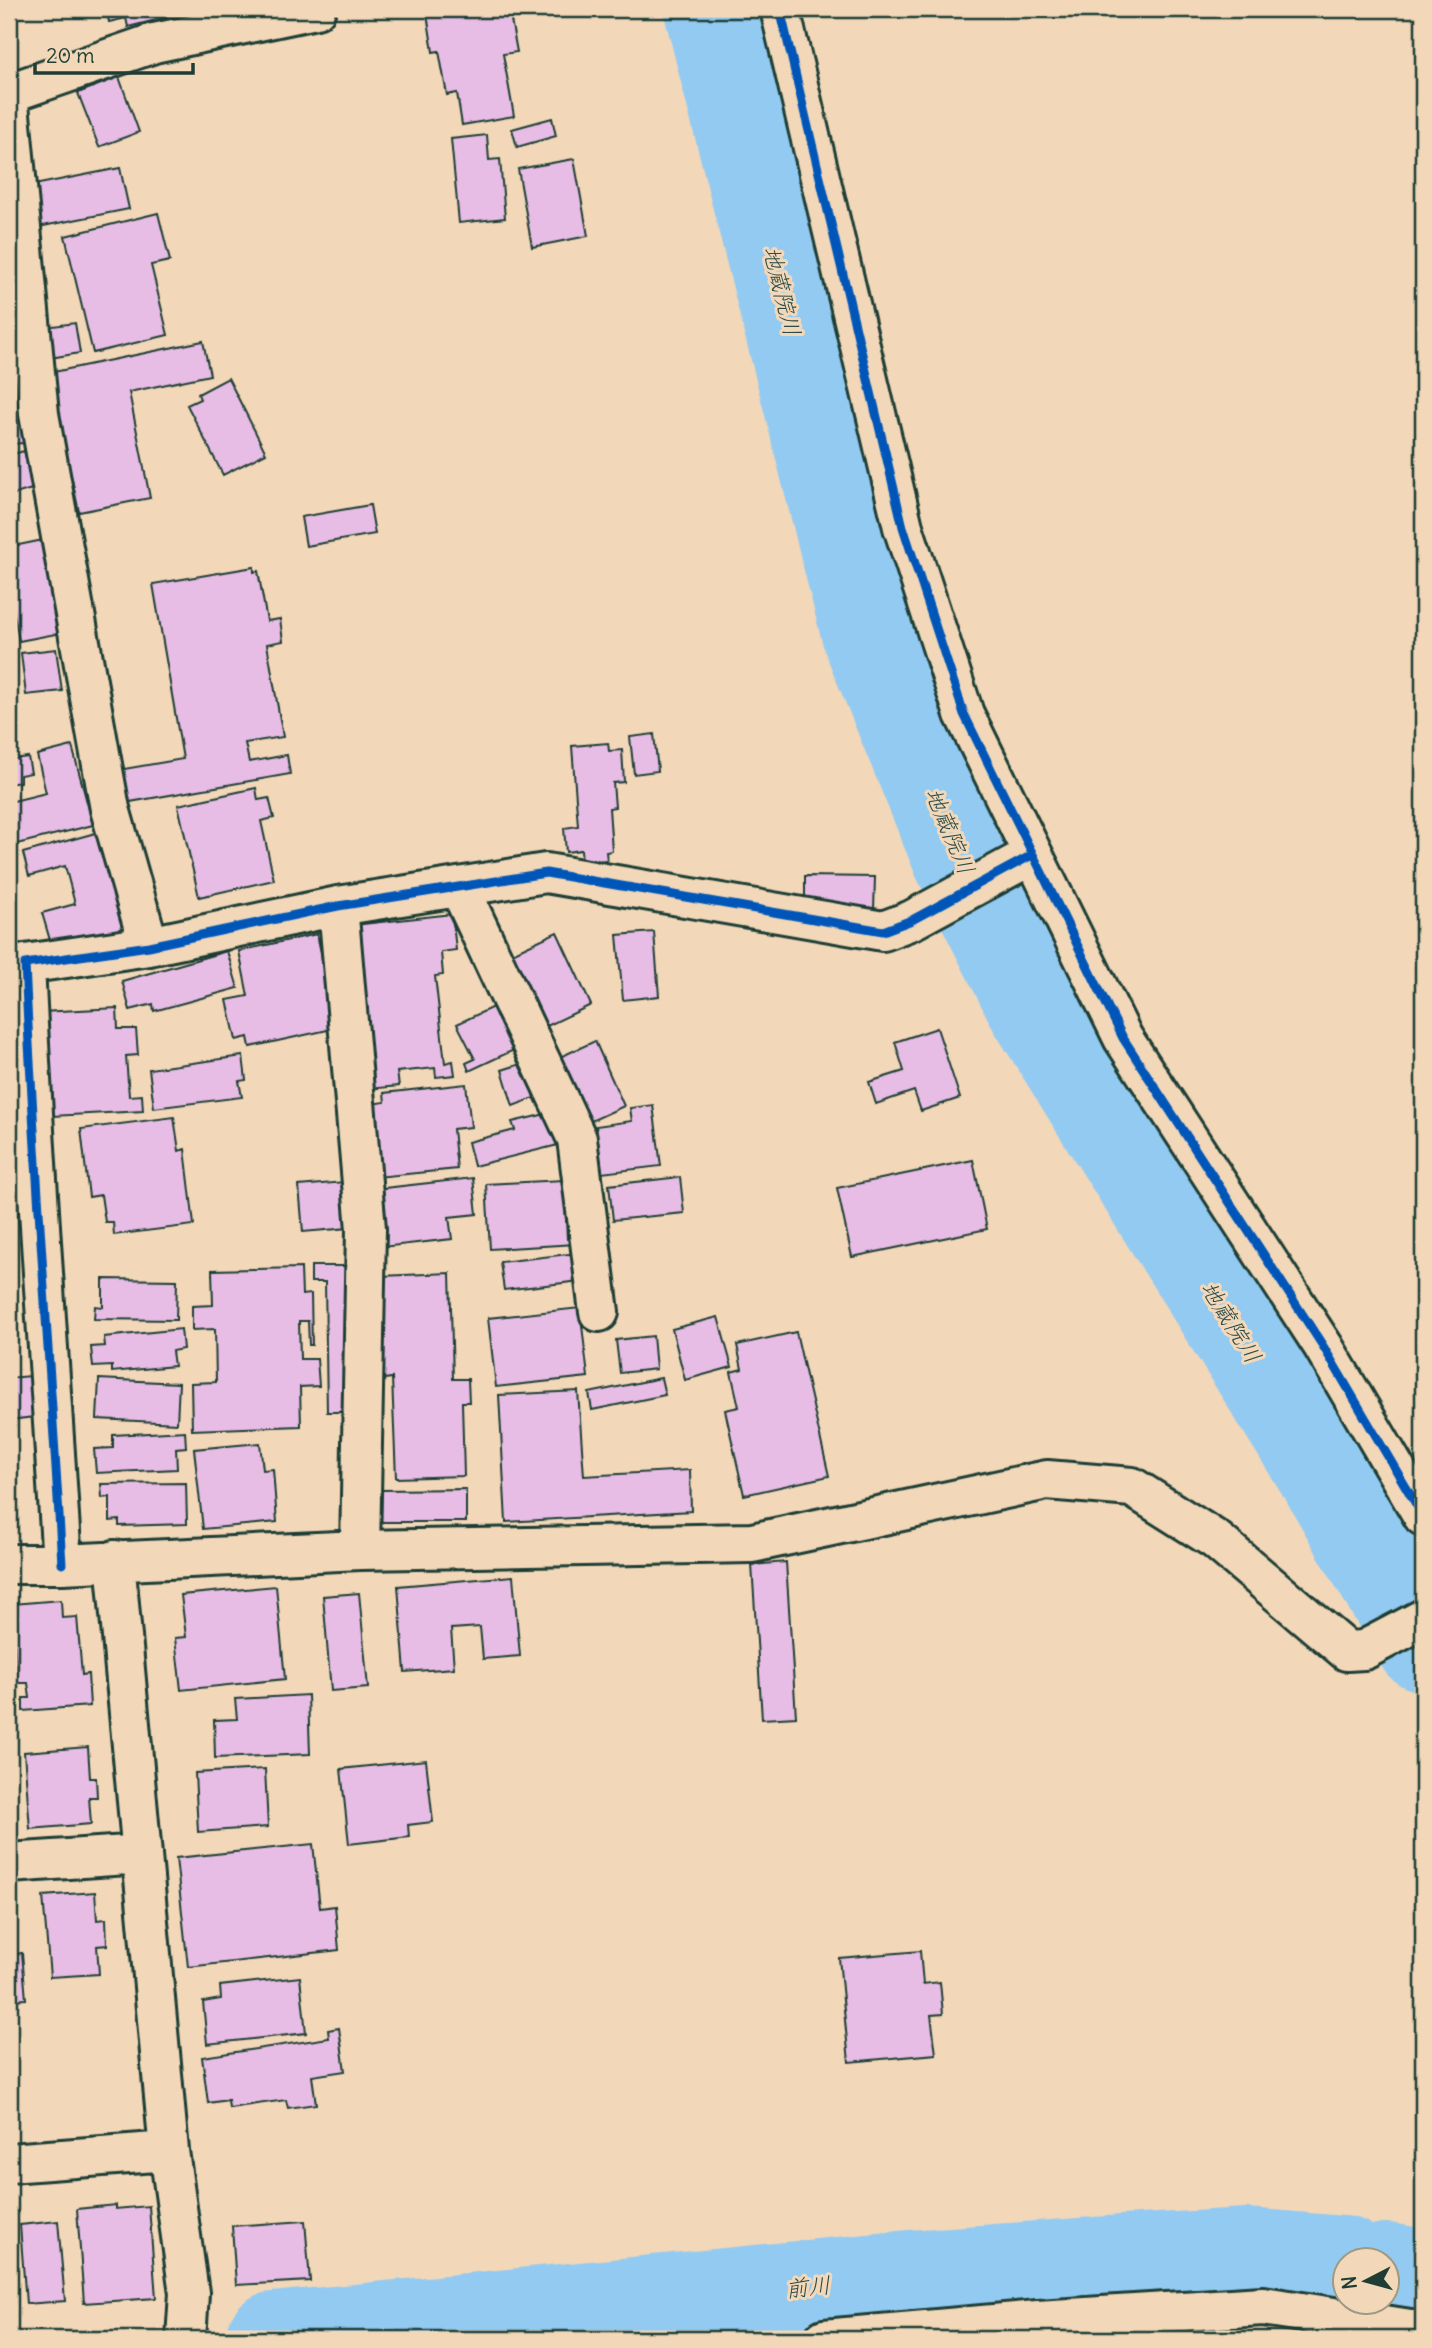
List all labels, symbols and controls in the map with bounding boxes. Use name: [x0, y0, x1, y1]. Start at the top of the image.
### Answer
scale bar: [35, 32, 192, 76]
text: 20 m: [46, 42, 95, 69]
water label: 地蔵院川: [757, 243, 808, 339]
water label: 地蔵院川: [919, 783, 982, 879]
water label: 地蔵院川: [1195, 1275, 1268, 1368]
north arrow: [1330, 2246, 1400, 2316]
water label: 前川: [784, 2270, 832, 2303]
text: N: [1336, 2275, 1362, 2291]

